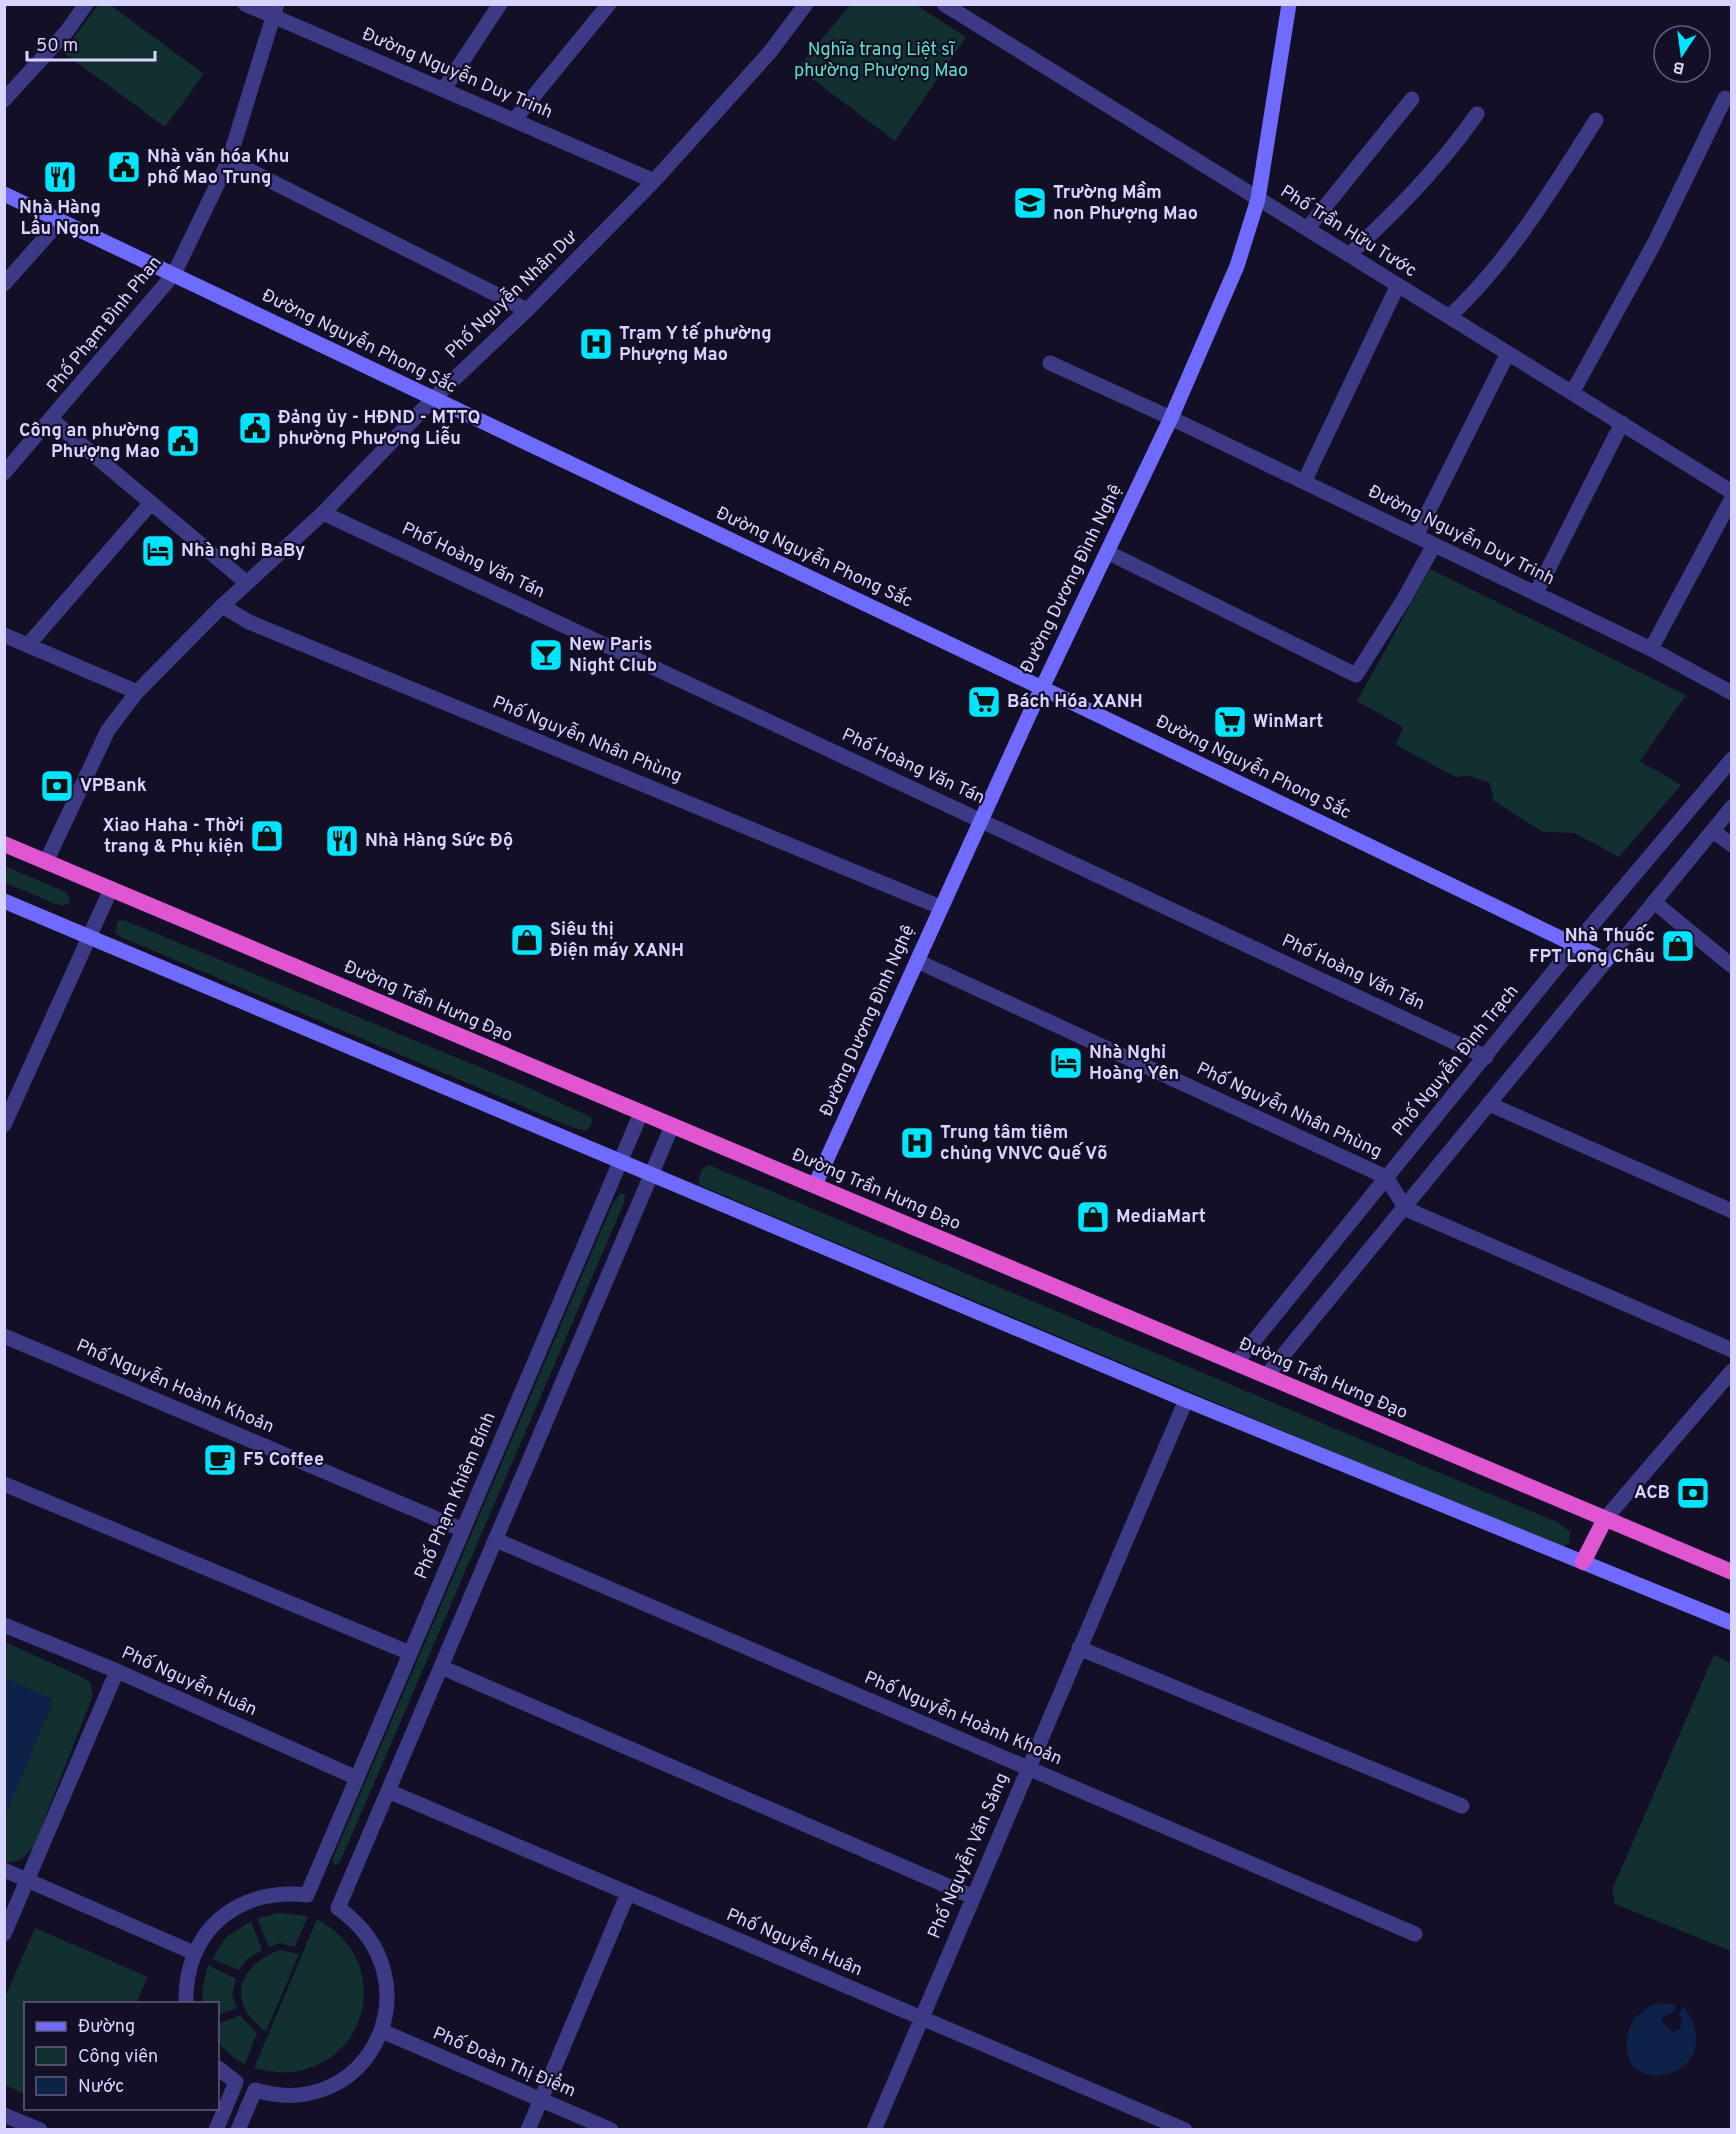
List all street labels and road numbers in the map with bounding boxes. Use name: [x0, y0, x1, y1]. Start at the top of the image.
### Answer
street label: Đường Nguyễn Duy Trinh: [358, 22, 557, 125]
street label: Phố Trần Hữu Tước: [1276, 180, 1421, 283]
street label: Phố Nguyễn Nhân Dư: [440, 224, 583, 364]
street label: Phố Phạm Đình Phan: [42, 251, 167, 398]
street label: Đường Nguyễn Phong Sắc: [258, 283, 461, 399]
street label: Đường Nguyễn Duy Trinh: [1364, 479, 1559, 591]
street label: Đường Dương Đình Nghệ: [1016, 481, 1128, 677]
street label: Đường Nguyễn Phong Sắc: [712, 500, 917, 614]
street label: Phố Hoàng Văn Tán: [398, 517, 549, 604]
street label: Phố Nguyễn Nhân Phùng: [489, 690, 686, 789]
street label: Đường Nguyễn Phong Sắc: [1152, 709, 1355, 825]
street label: Phố Hoàng Văn Tán: [838, 723, 989, 810]
street label: Đường Dương Đình Nghệ: [815, 922, 921, 1120]
street label: Phố Hoàng Văn Tán: [1278, 929, 1429, 1016]
street label: Đường Trần Hưng Đạo: [340, 955, 516, 1048]
street label: Phố Nguyễn Đình Trạch: [1386, 979, 1524, 1141]
street label: Phố Nguyễn Nhân Phùng: [1192, 1056, 1386, 1164]
street label: Đường Trần Hưng Đạo: [788, 1143, 964, 1236]
street label: Đường Trần Hưng Đạo: [1235, 1332, 1411, 1425]
street label: Phố Nguyễn Hoành Khoản: [73, 1333, 278, 1439]
street label: Phố Phạm Khiêm Bính: [409, 1409, 502, 1583]
street label: Phố Nguyễn Huân: [118, 1640, 261, 1722]
street label: Phố Nguyễn Hoành Khoản: [861, 1665, 1066, 1771]
street label: Phố Nguyễn Văn Sảng: [922, 1769, 1014, 1942]
street label: Phố Nguyễn Huân: [722, 1902, 866, 1982]
street label: Phố Đoàn Thị Điểm: [429, 2019, 580, 2103]

